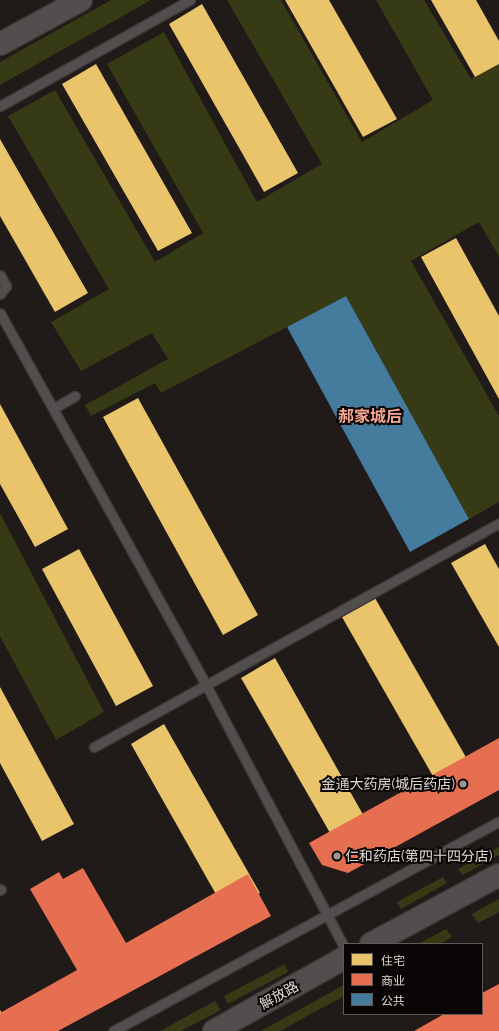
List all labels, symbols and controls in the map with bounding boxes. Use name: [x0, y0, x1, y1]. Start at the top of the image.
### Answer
district label: 郝家城后: [338, 407, 402, 427]
place label: 金通大药房(城后药店): [321, 776, 455, 792]
marker: 金通大药房(城后药店): [458, 779, 468, 789]
place label: 仁和药店(第四十四分店): [345, 848, 493, 864]
marker: 仁和药店(第四十四分店): [332, 851, 342, 861]
legend: [343, 943, 483, 1015]
text: 住宅: [381, 954, 405, 968]
text: 商业: [381, 974, 405, 988]
street label: 解放路: [257, 977, 301, 1013]
text: 公共: [381, 994, 405, 1008]

